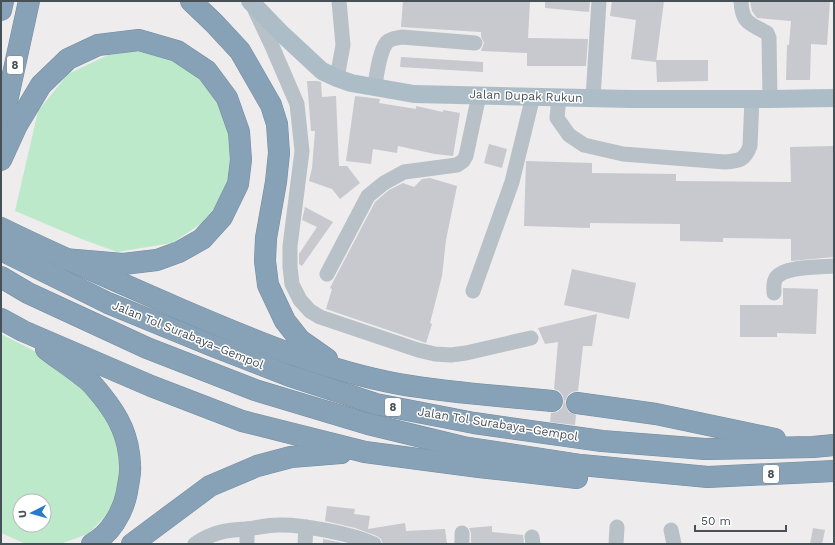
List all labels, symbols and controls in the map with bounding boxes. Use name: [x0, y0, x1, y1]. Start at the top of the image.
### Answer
road number: 8: [7, 56, 23, 74]
street label: Jalan Dupak Rukun: [469, 87, 583, 105]
street label: Jalan Tol Surabaya–Gempol: [110, 298, 266, 372]
road number: 8: [385, 398, 401, 416]
street label: Jalan Tol Surabaya–Gempol: [417, 404, 579, 444]
road number: 8: [763, 465, 779, 483]
north arrow: [12, 493, 52, 533]
scale bar: [695, 507, 786, 533]
text: U: [16, 509, 29, 519]
text: 50 m: [701, 514, 731, 528]

